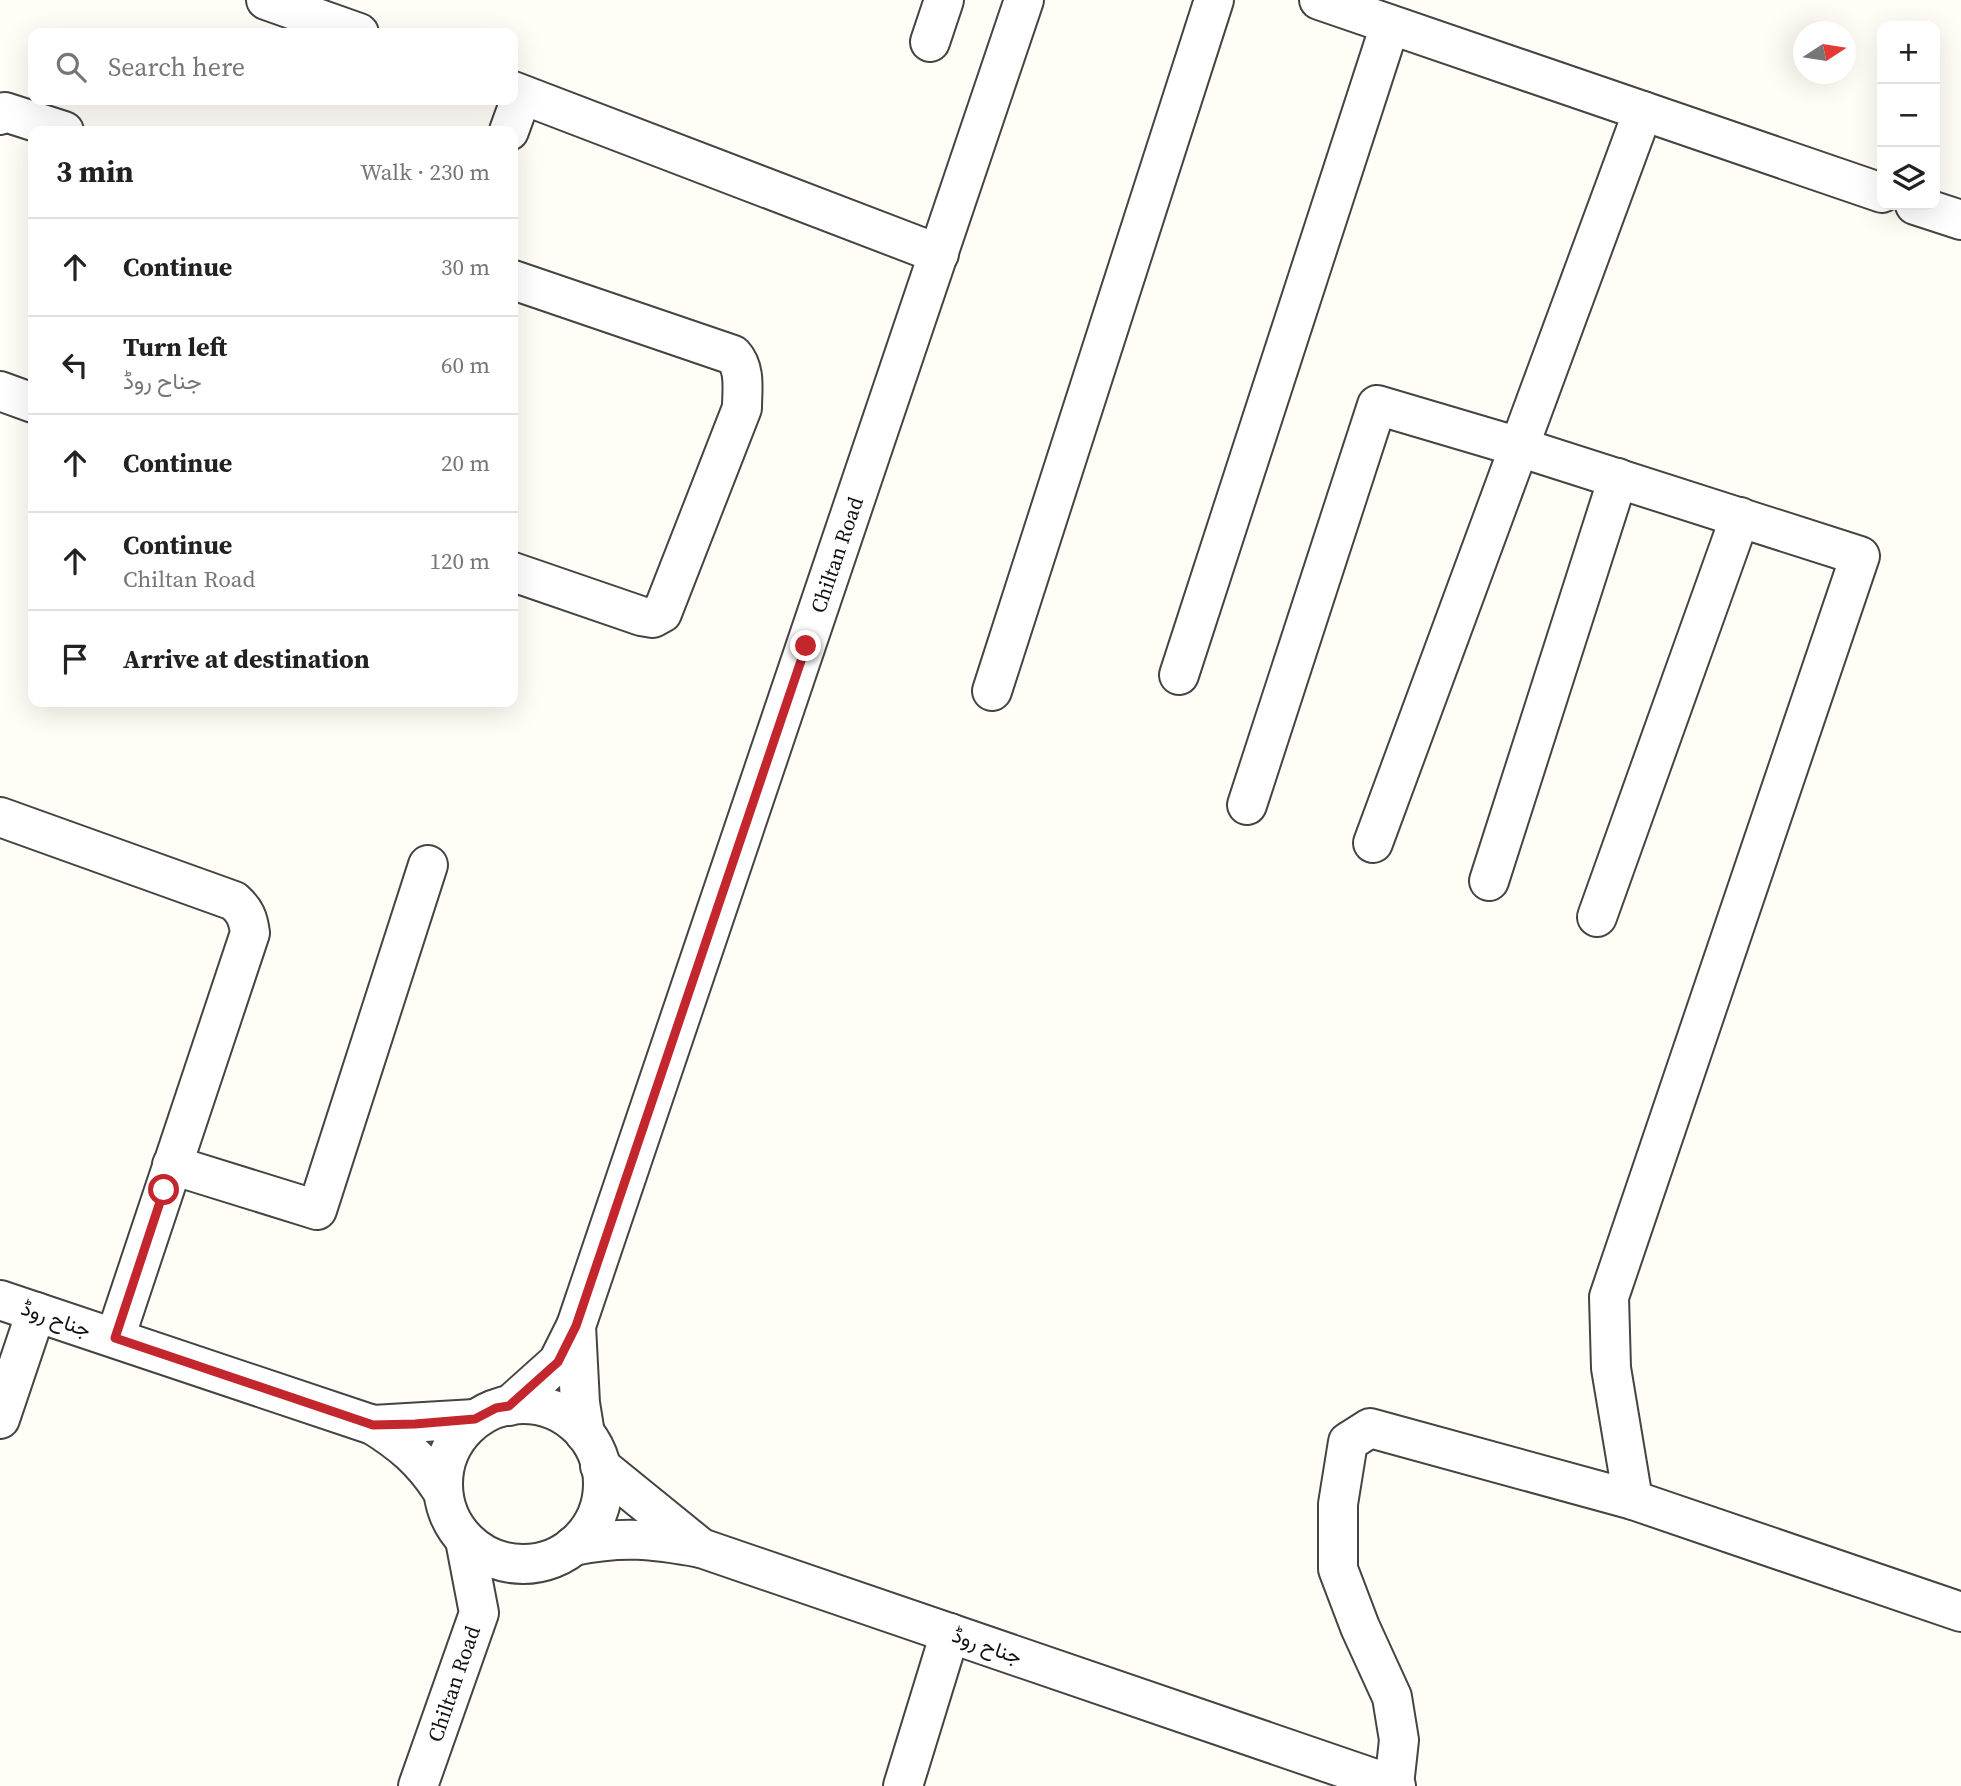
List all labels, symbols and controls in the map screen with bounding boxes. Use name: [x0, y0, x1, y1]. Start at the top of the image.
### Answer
north arrow: [1793, 21, 1856, 84]
map controls: [1877, 21, 1940, 210]
button: +: [1877, 21, 1940, 84]
search box: [28, 28, 518, 105]
icon: search: [52, 48, 90, 86]
text: Search here: [108, 49, 245, 85]
button: −: [1877, 84, 1940, 147]
button: layers: [1877, 147, 1940, 210]
text: 3 min: [56, 151, 134, 192]
text: Walk · 230 m: [360, 156, 490, 188]
icon: ahead: [56, 248, 94, 286]
text: Continue: [123, 249, 232, 285]
text: 30 m: [441, 251, 490, 283]
text: Turn left: [123, 329, 227, 365]
icon: left: [56, 346, 94, 384]
text: 60 m: [441, 349, 490, 381]
text: جناح روڈ: [123, 365, 202, 397]
icon: ahead: [56, 444, 94, 482]
text: Continue: [123, 445, 232, 481]
text: 20 m: [441, 447, 490, 479]
street label: Chiltan Road: [803, 493, 870, 617]
text: Continue: [123, 527, 232, 563]
icon: ahead: [56, 542, 94, 580]
text: 120 m: [429, 545, 490, 577]
text: Chiltan Road: [123, 563, 256, 595]
route end: [790, 630, 821, 661]
icon: arrive: [56, 640, 94, 678]
text: Arrive at destination: [123, 641, 370, 677]
route start: [148, 1174, 179, 1205]
street label: جناح روڈ: [17, 1293, 95, 1344]
street label: جناح روڈ: [948, 1620, 1026, 1671]
street label: Chiltan Road: [420, 1622, 487, 1746]

